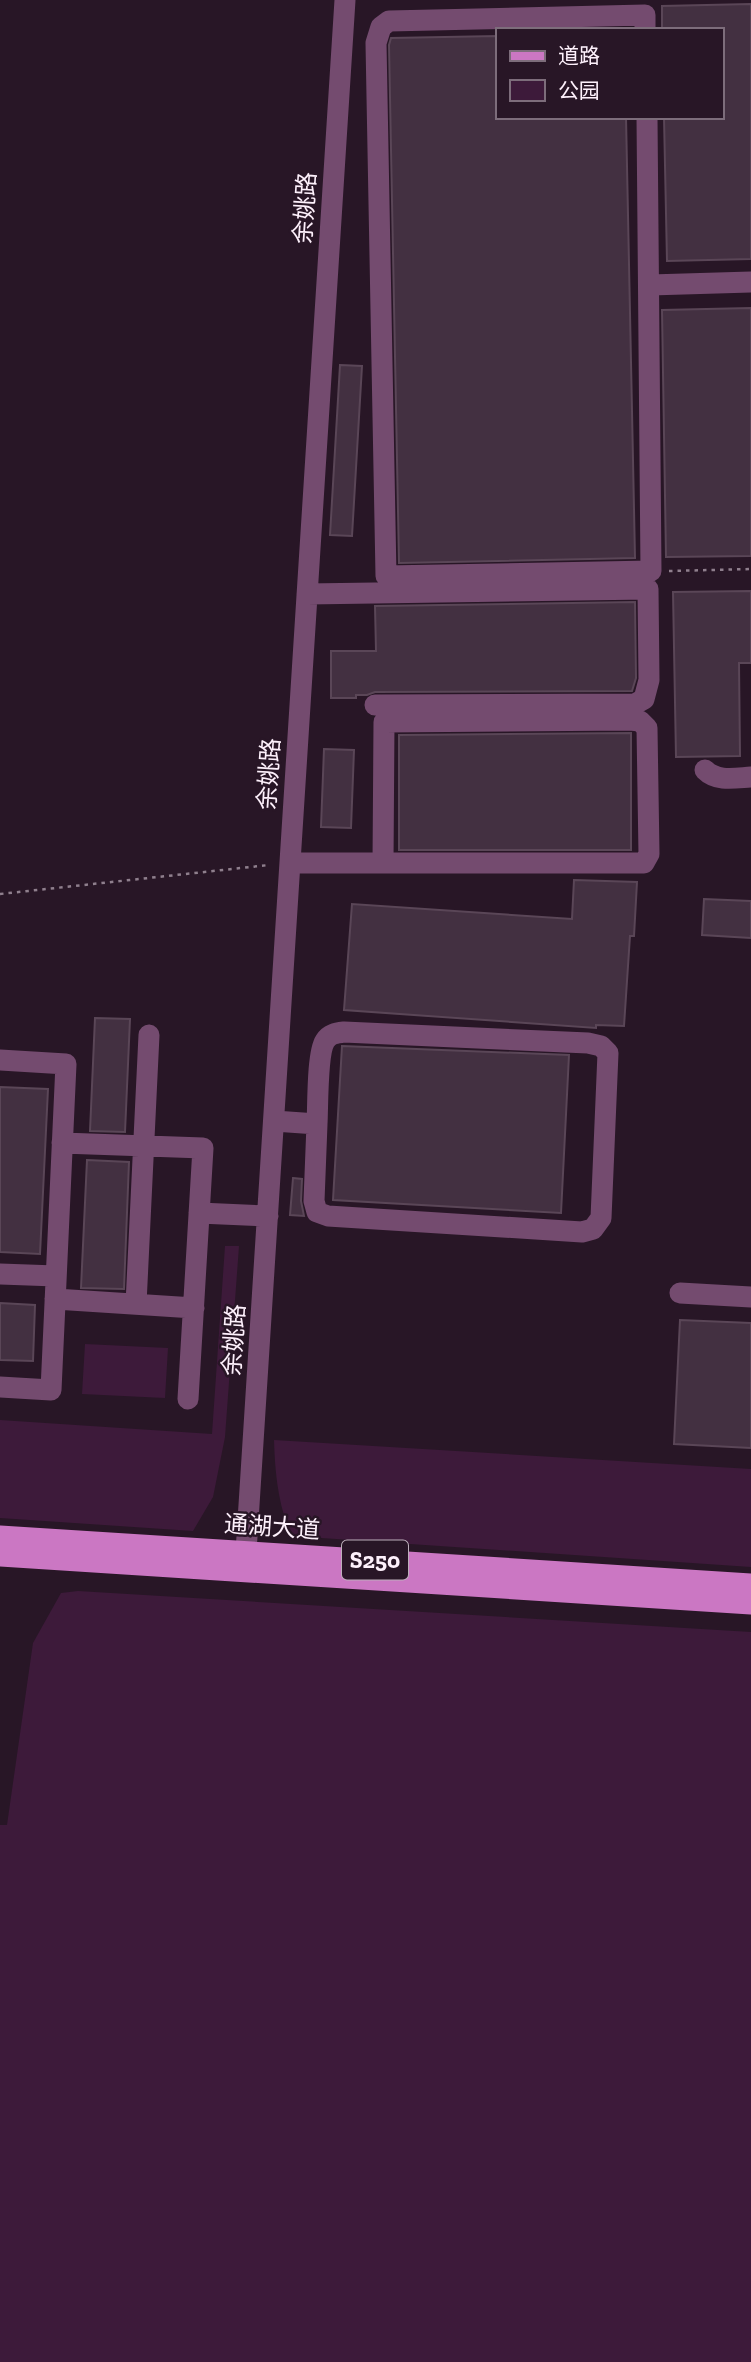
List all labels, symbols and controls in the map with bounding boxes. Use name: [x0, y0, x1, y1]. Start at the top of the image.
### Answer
legend: [496, 28, 723, 119]
text: 道路: [558, 43, 600, 68]
text: 公园: [558, 78, 600, 103]
street label: 余姚路: [288, 171, 321, 245]
street label: 余姚路: [252, 737, 285, 811]
street label: 余姚路: [217, 1303, 250, 1377]
street label: 通湖大道: [223, 1509, 321, 1544]
road number: S250: [342, 1540, 408, 1580]

